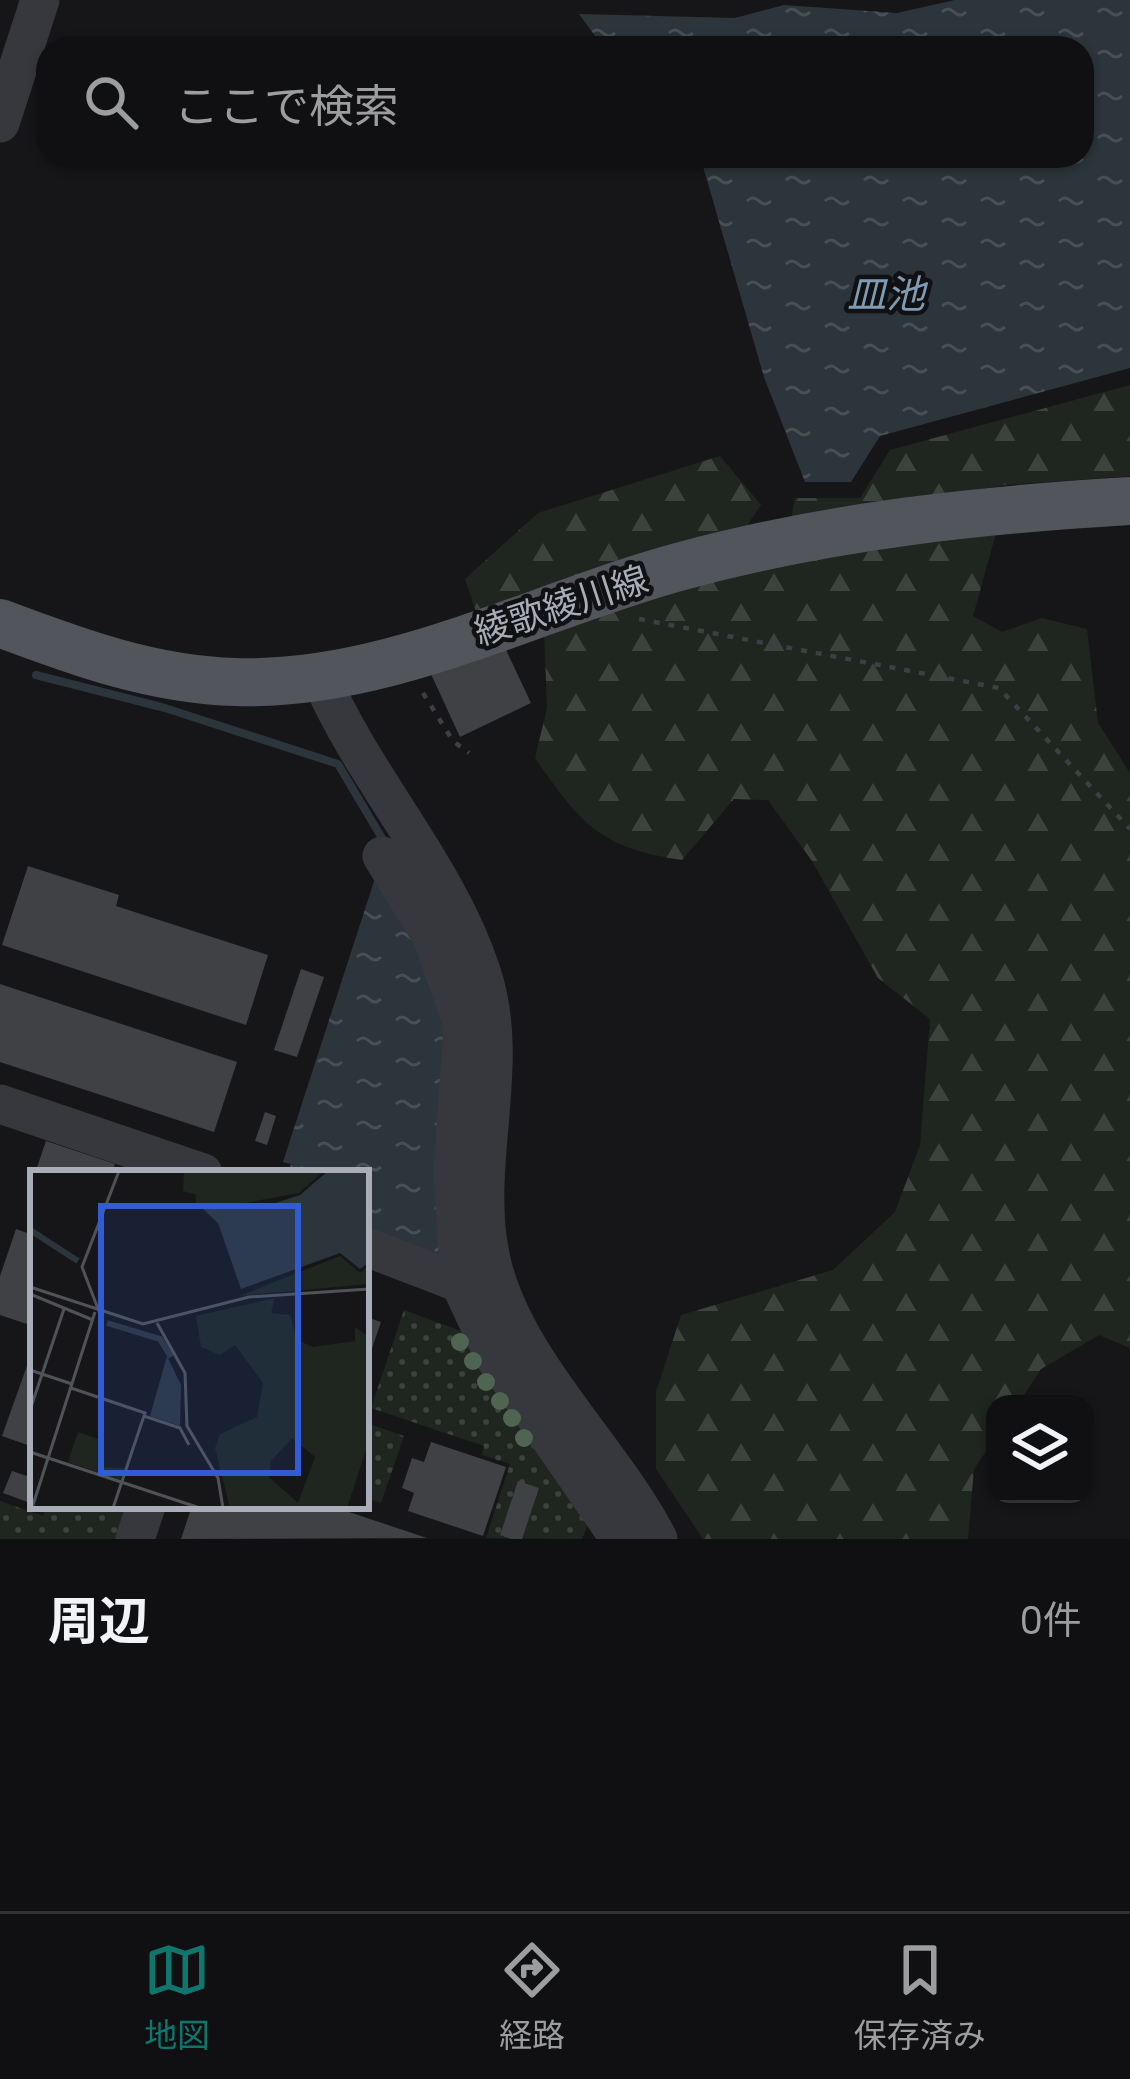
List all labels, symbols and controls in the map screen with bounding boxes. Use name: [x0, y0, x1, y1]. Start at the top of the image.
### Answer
search box: [36, 36, 1094, 168]
icon: search: [78, 69, 144, 135]
text: ここで検索: [174, 77, 399, 131]
water label: 皿池: [847, 269, 929, 316]
street label: 綾歌綾川線: [468, 555, 653, 652]
inset map: [30, 1170, 369, 1509]
map controls: [986, 1395, 1094, 1503]
button: layers: [986, 1395, 1094, 1503]
text: 周辺: [48, 1588, 150, 1649]
text: 0件: [1019, 1595, 1082, 1642]
tab: 地図: [144, 1937, 210, 2057]
tab: 経路: [499, 1937, 565, 2057]
tab: 保存済み: [854, 1937, 986, 2057]

